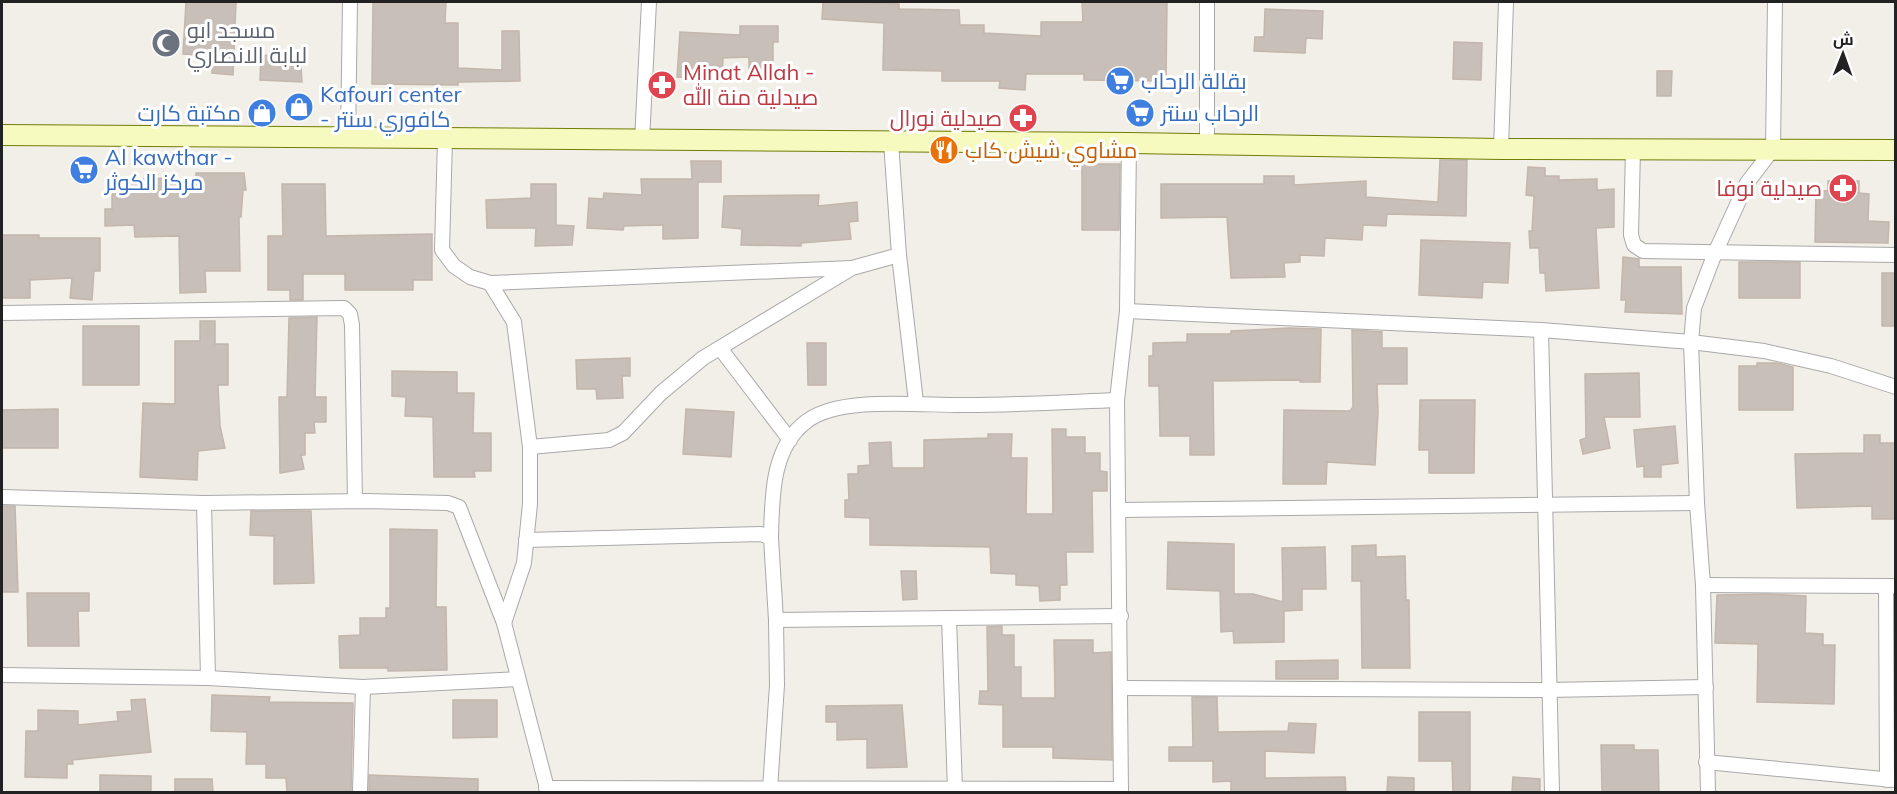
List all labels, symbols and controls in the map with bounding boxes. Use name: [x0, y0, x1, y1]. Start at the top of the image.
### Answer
place label: مسجد ابو لبابة الانصاري: [187, 16, 307, 72]
north arrow: [1813, 24, 1873, 84]
mosque icon: مسجد ابو لبابة الانصاري: [150, 27, 182, 59]
text: ش: [1833, 29, 1854, 49]
place label: Minat Allah - صيدلية منة الله: [683, 58, 818, 111]
supermarket icon: بقالة الرحاب: [1104, 65, 1136, 97]
place label: بقالة الرحاب: [1141, 67, 1247, 95]
pharmacy icon: Minat Allah - صيدلية منة الله: [646, 69, 678, 101]
place label: Kafouri center - كافوري سنتر: [320, 80, 462, 136]
shop icon: Kafouri center - كافوري سنتر: [283, 91, 315, 123]
shop icon: مكتبة كارت: [246, 97, 278, 129]
supermarket icon: الرحاب سنتر: [1124, 97, 1156, 129]
place label: مكتبة كارت: [138, 99, 241, 127]
place label: الرحاب سنتر: [1159, 99, 1259, 127]
pharmacy icon: صيدلية نورال: [1007, 102, 1039, 134]
place label: صيدلية نورال: [890, 104, 1002, 132]
restaurant icon: مشاوي شيش كاب: [928, 134, 960, 166]
place label: مشاوي شيش كاب: [965, 136, 1137, 167]
place label: Al kawthar - مركز الكوثر: [103, 143, 233, 196]
supermarket icon: Al kawthar - مركز الكوثر: [68, 154, 100, 186]
pharmacy icon: صيدلية نوفا: [1827, 172, 1859, 204]
place label: صيدلية نوفا: [1716, 174, 1822, 202]

